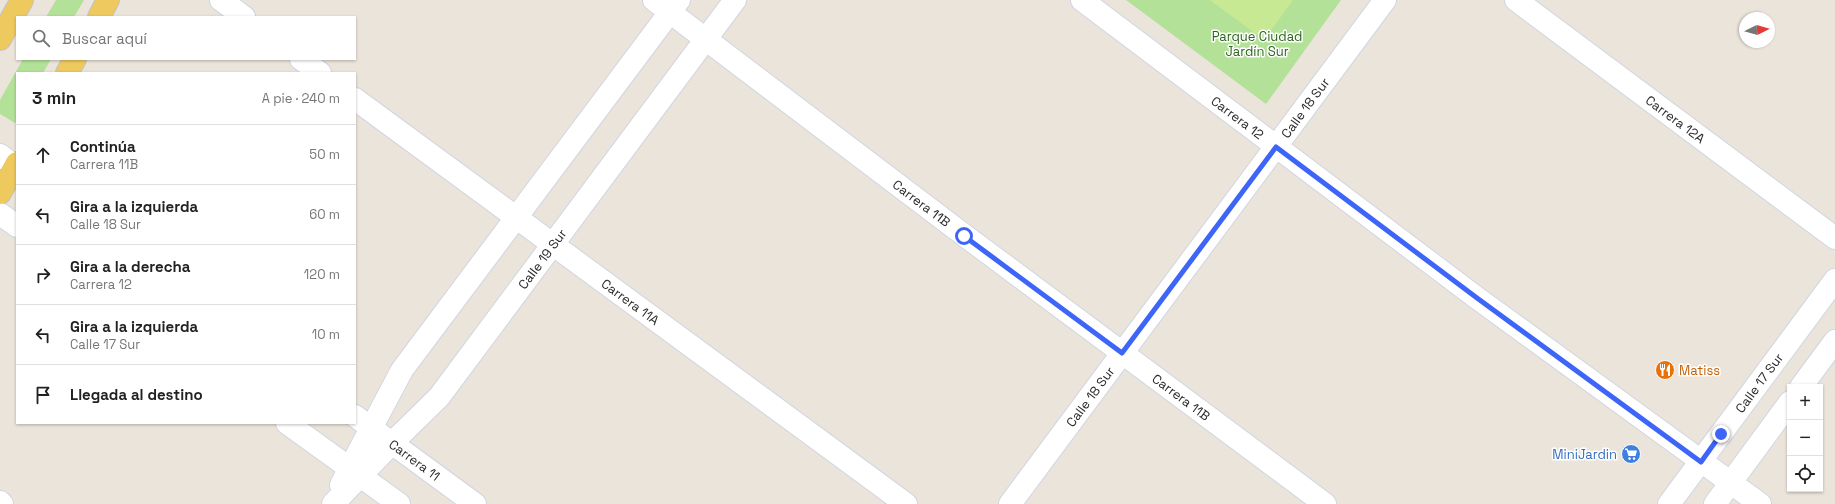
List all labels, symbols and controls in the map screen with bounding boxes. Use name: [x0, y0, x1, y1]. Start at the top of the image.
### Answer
north arrow: [1739, 12, 1775, 48]
search box: [16, 16, 356, 60]
icon: search: [30, 27, 52, 49]
park label: Parque Ciudad Jardín Sur: [1212, 28, 1302, 60]
text: Buscar aquí: [62, 29, 147, 48]
street label: Calle 18 Sur: [1277, 74, 1333, 142]
text: 3 min: [32, 87, 76, 109]
text: A pie · 240 m: [262, 90, 340, 107]
street label: Carrera 12: [1208, 92, 1267, 143]
street label: Carrera 12A: [1642, 92, 1708, 147]
text: Continúa: [70, 137, 136, 156]
icon: ahead: [32, 144, 54, 166]
text: 50 m: [309, 146, 340, 163]
text: Carrera 11B: [70, 156, 138, 173]
street label: Carrera 11B: [889, 176, 954, 231]
text: Gira a la izquierda: [70, 197, 198, 216]
icon: left: [32, 204, 54, 226]
text: 60 m: [309, 206, 340, 223]
text: Calle 18 Sur: [70, 216, 141, 233]
street label: Calle 19 Sur: [514, 226, 570, 293]
route start: [955, 227, 973, 245]
text: Gira a la derecha: [70, 257, 190, 276]
icon: right: [32, 264, 54, 286]
text: 120 m: [304, 266, 340, 283]
street label: Carrera 11A: [598, 275, 663, 329]
text: Carrera 12: [70, 276, 132, 293]
text: Gira a la izquierda: [70, 317, 198, 336]
icon: left: [32, 324, 54, 346]
text: 10 m: [312, 326, 340, 343]
text: Calle 17 Sur: [70, 336, 140, 353]
street label: Calle 17 Sur: [1732, 350, 1787, 416]
restaurant icon: Matiss: [1654, 359, 1676, 381]
place label: Matiss: [1679, 362, 1720, 379]
street label: Calle 18 Sur: [1062, 363, 1118, 430]
street label: Carrera 11B: [1149, 370, 1213, 424]
icon: arrive: [32, 384, 54, 406]
map controls: [1787, 384, 1823, 492]
button: +: [1787, 384, 1823, 420]
text: Llegada al destino: [70, 385, 203, 404]
button: −: [1787, 420, 1823, 456]
route end: [1712, 425, 1730, 443]
street label: Carrera 11: [385, 436, 443, 485]
supermarket icon: MiniJardin: [1620, 443, 1642, 465]
place label: MiniJardin: [1552, 446, 1617, 463]
button: locate: [1787, 456, 1823, 492]

